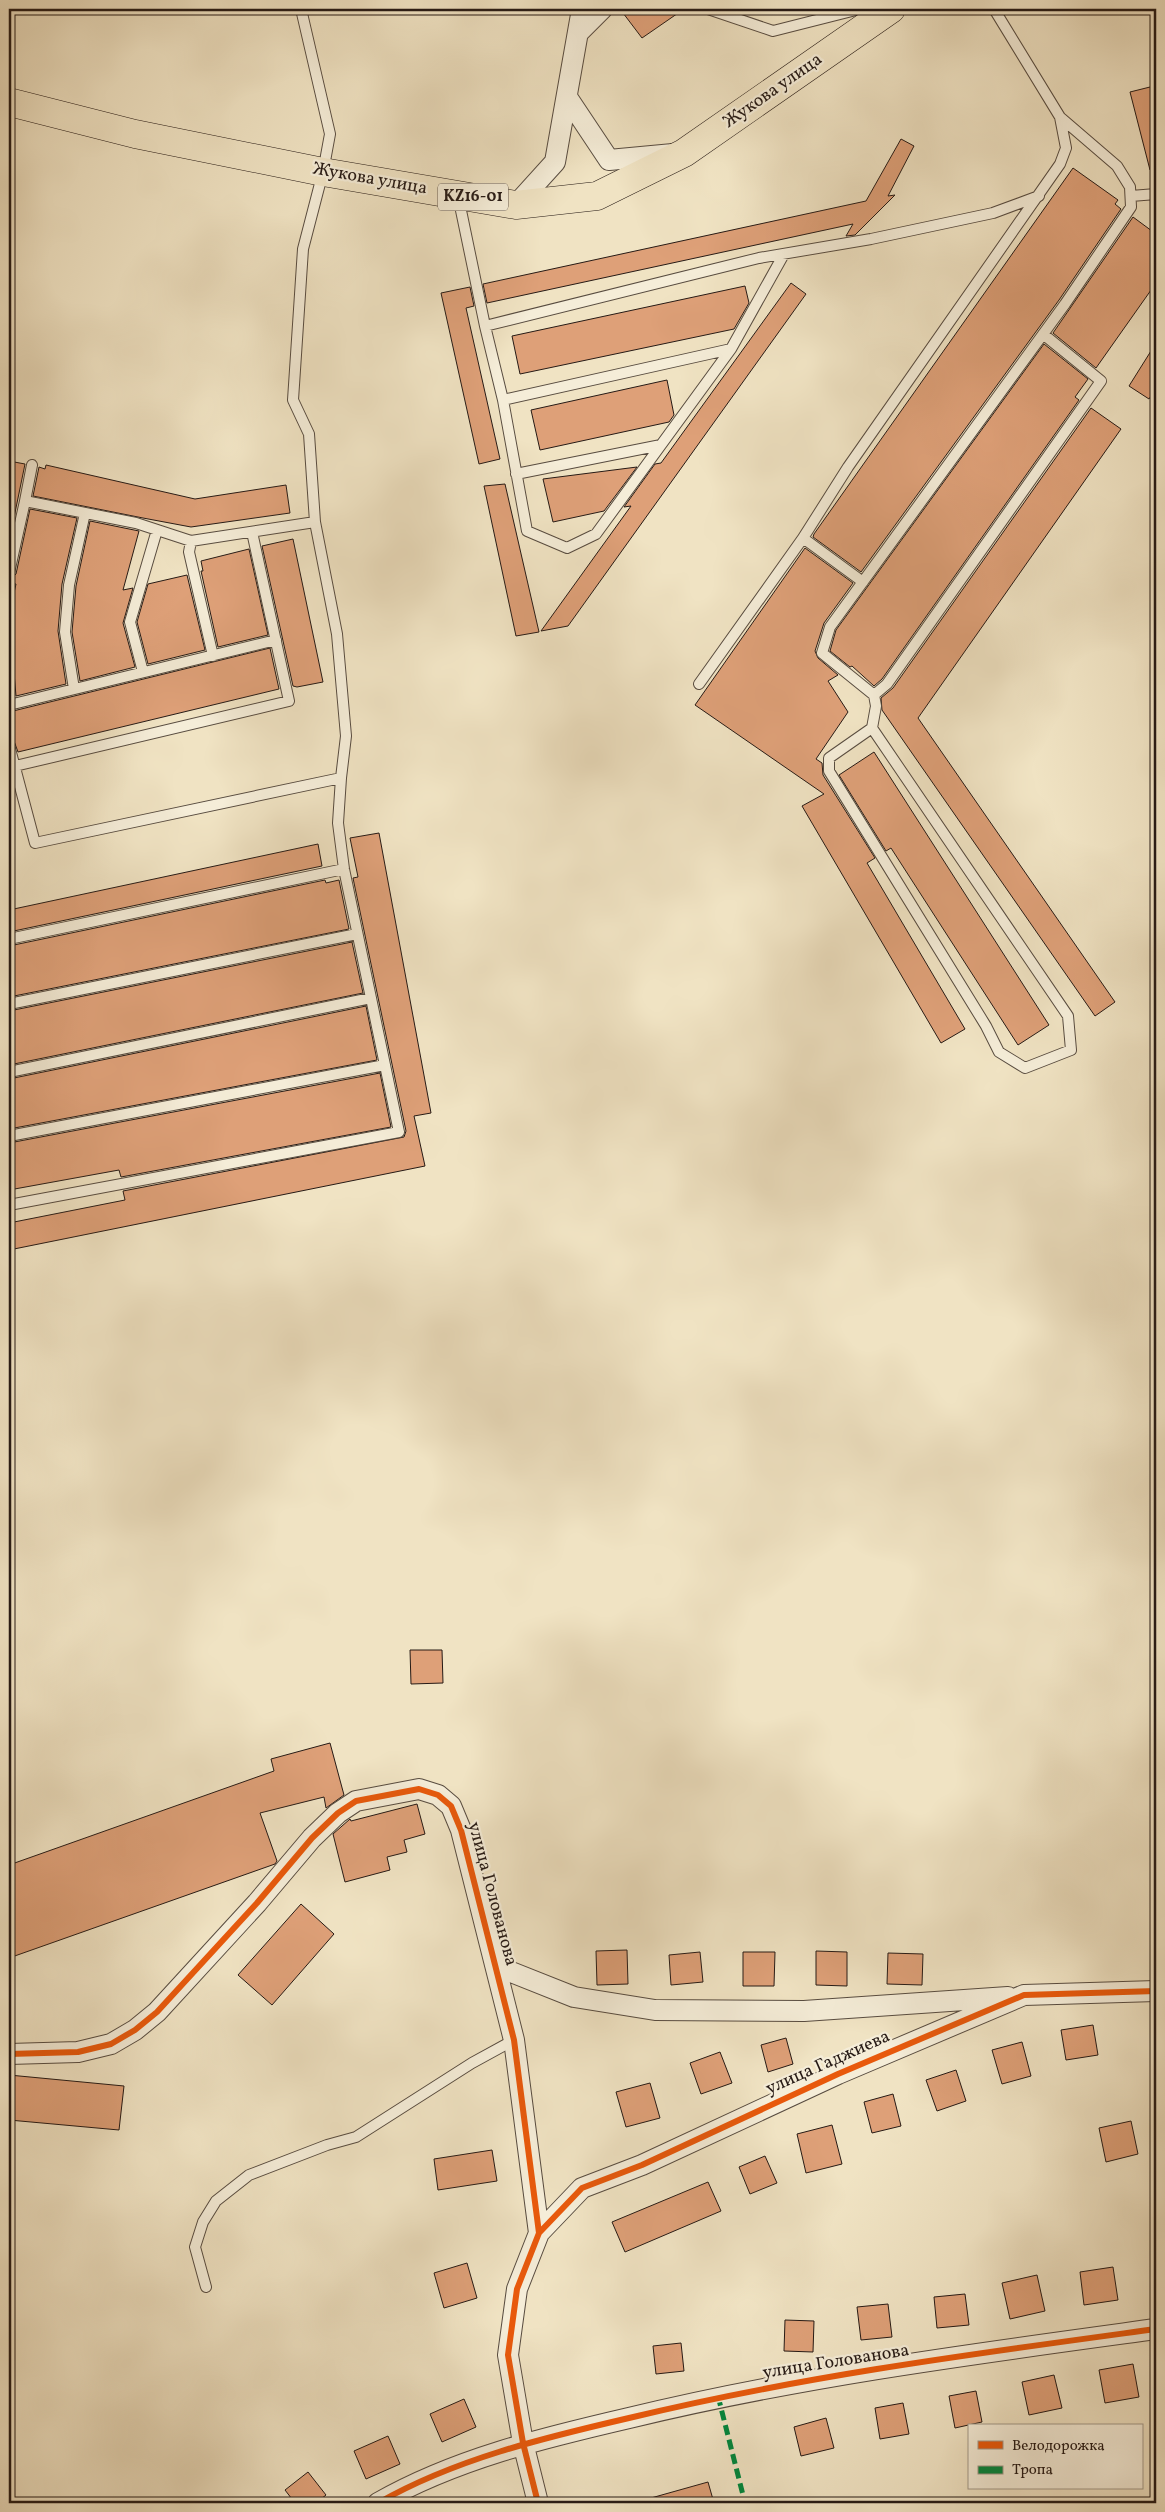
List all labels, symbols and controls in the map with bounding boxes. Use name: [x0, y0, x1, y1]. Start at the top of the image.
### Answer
street label: Жукова улица: [718, 47, 828, 135]
street label: Жукова улица: [311, 157, 429, 201]
road number: KZ16-01: [438, 183, 508, 210]
street label: улица Голованова: [461, 1819, 523, 1969]
street label: улица Гаджиева: [762, 2024, 894, 2102]
street label: улица Голованова: [761, 2338, 911, 2386]
legend: [968, 2424, 1142, 2490]
text: Велодорожка: [1012, 2436, 1105, 2457]
text: Тропа: [1012, 2460, 1053, 2481]

